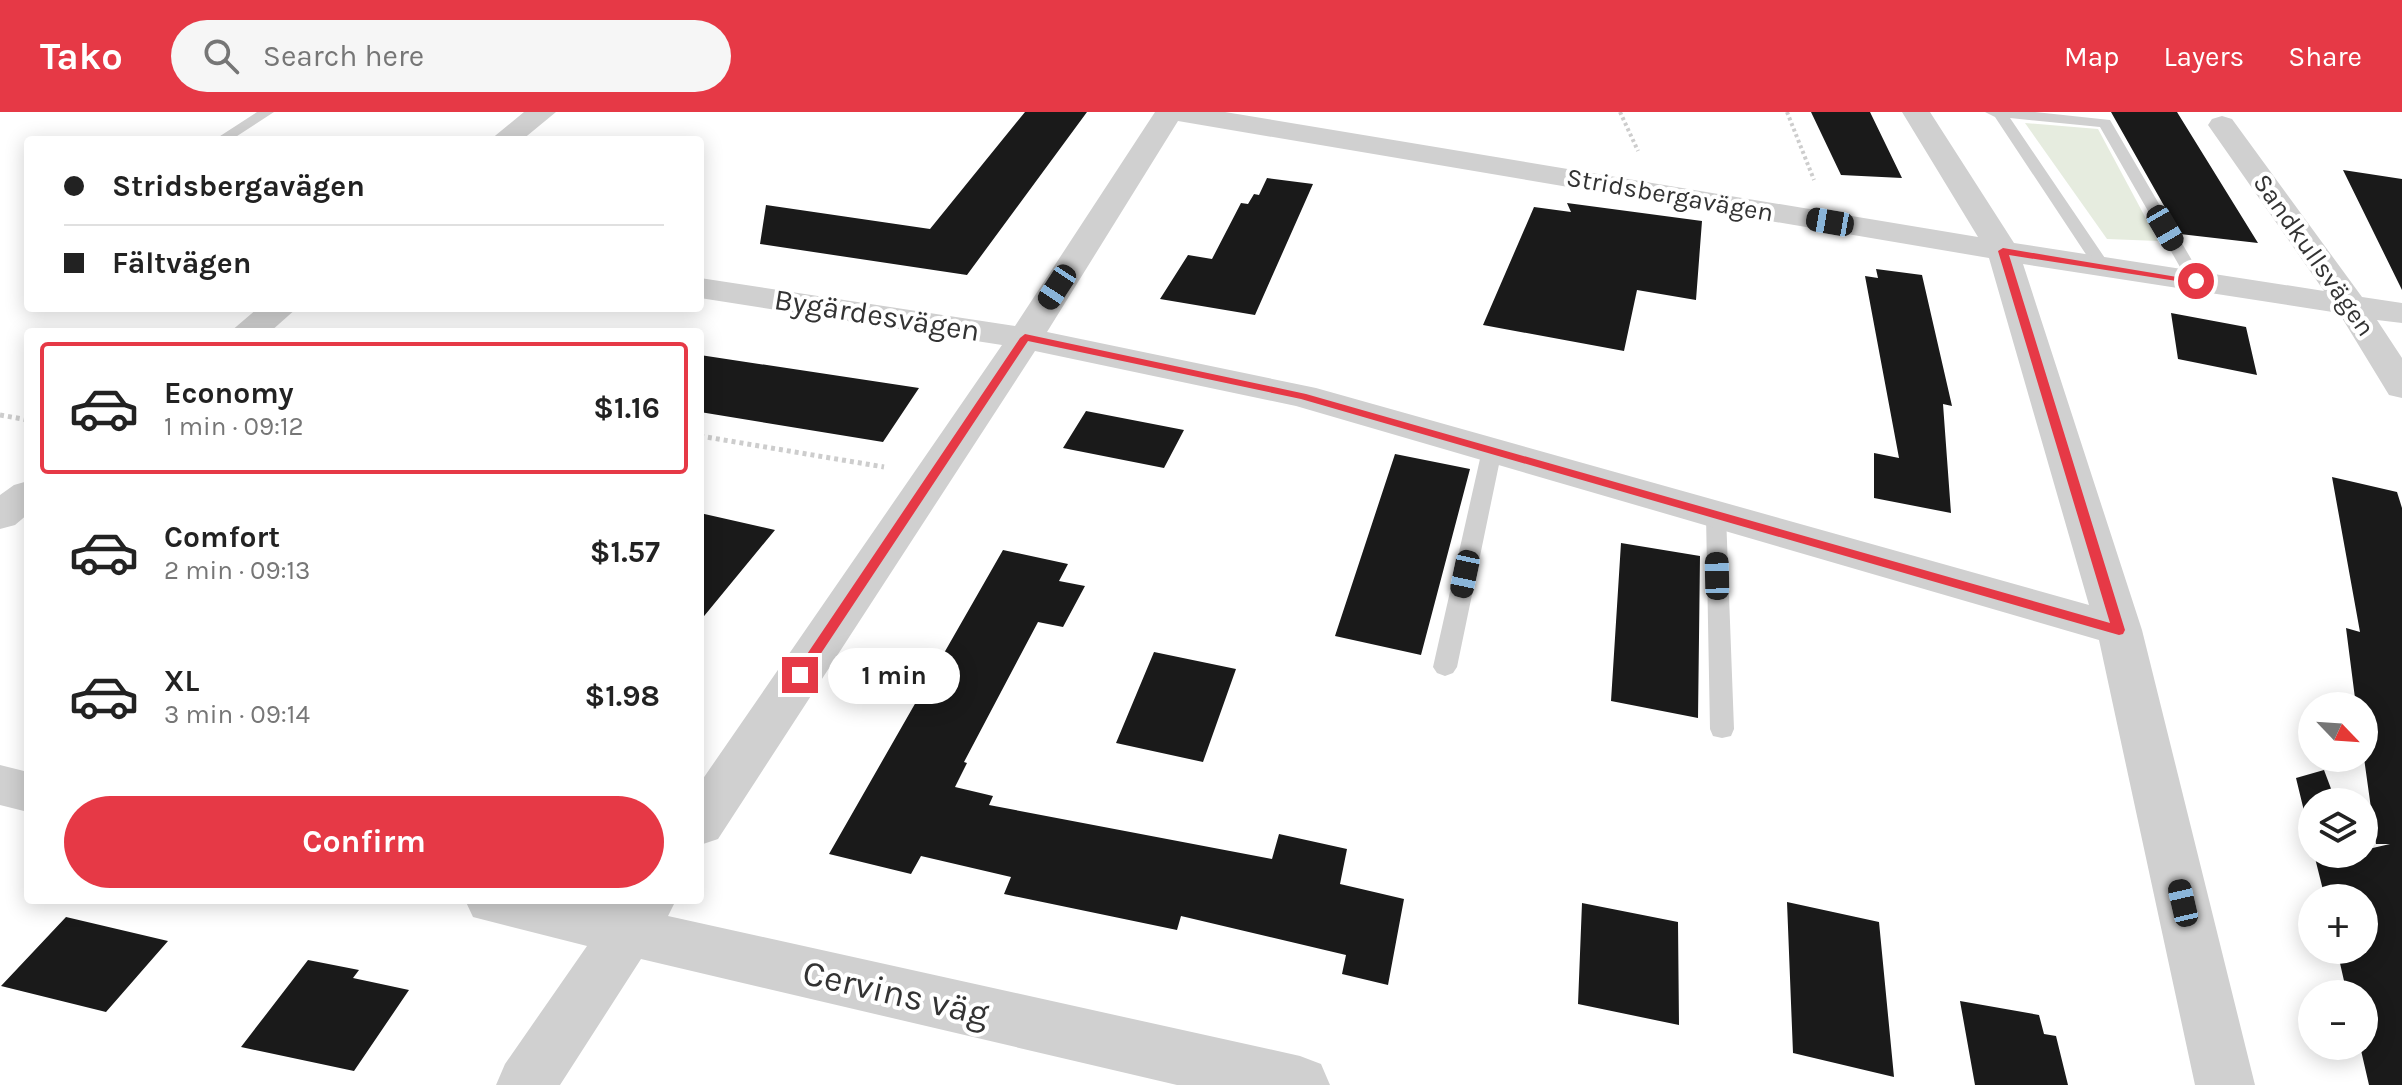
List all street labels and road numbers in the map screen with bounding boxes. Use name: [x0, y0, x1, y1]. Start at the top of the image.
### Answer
street label: Stridsbergavägen: [1564, 162, 1776, 228]
street label: Sandkullsvägen: [2247, 168, 2381, 342]
street label: Bygärdesvägen: [772, 281, 982, 349]
street label: Cervins väg: [799, 951, 993, 1035]

